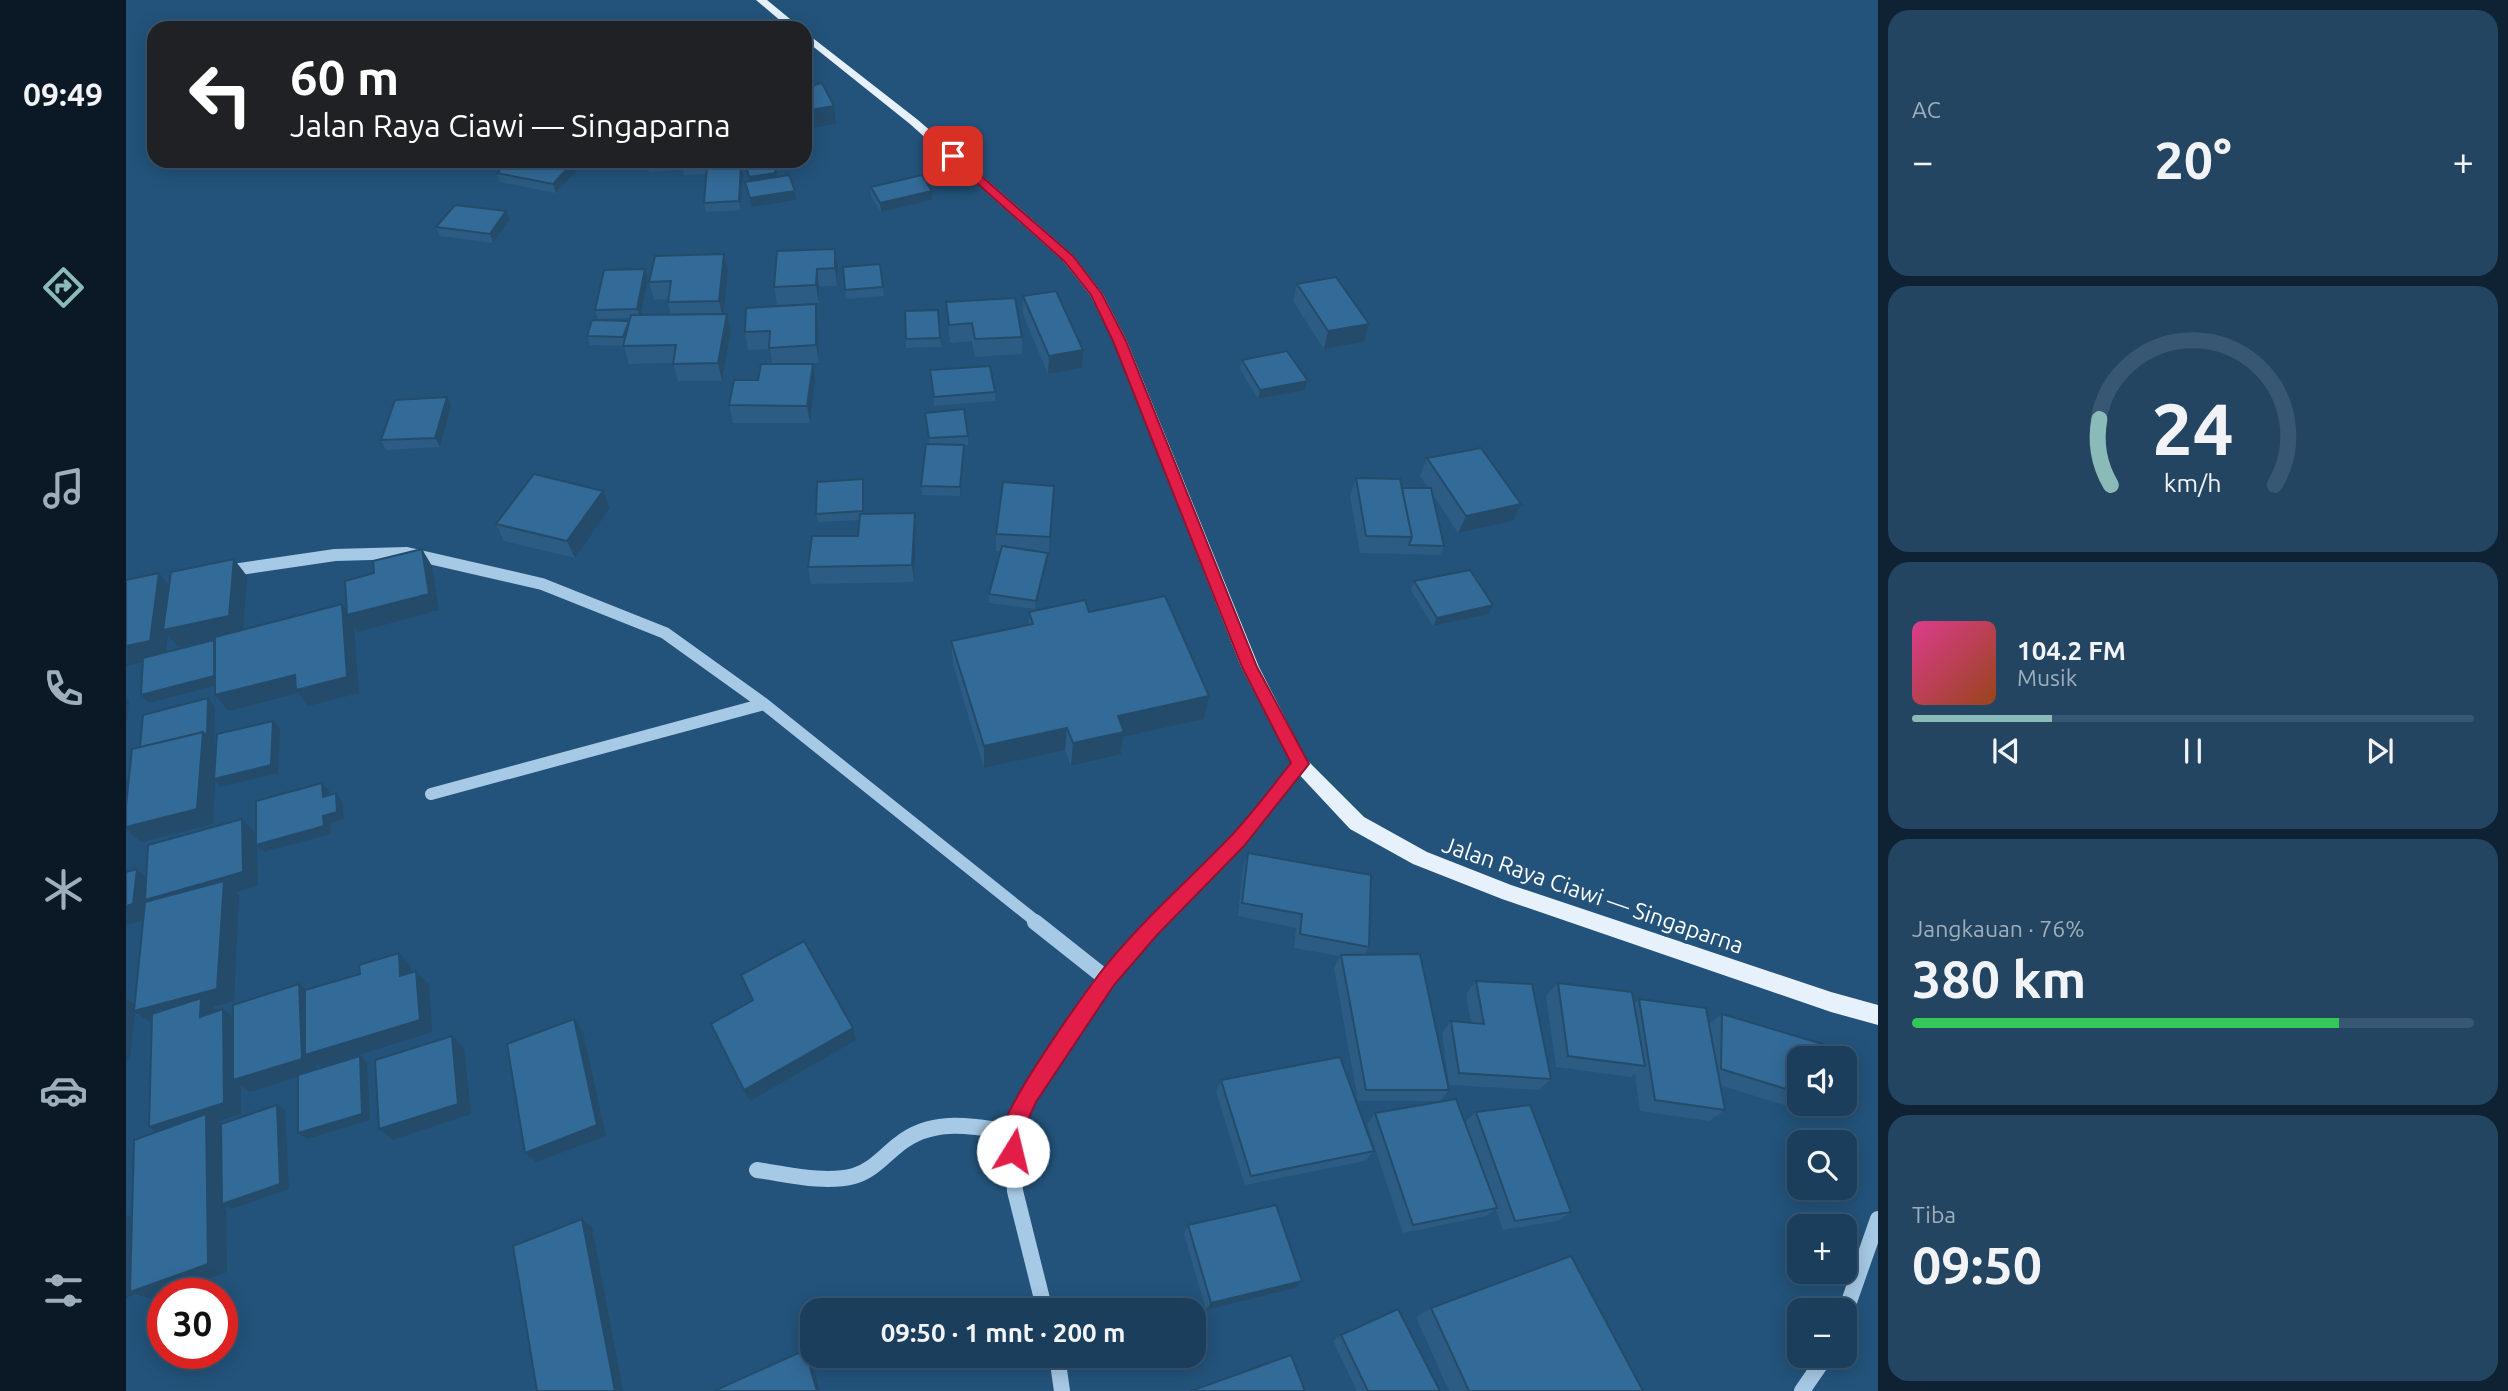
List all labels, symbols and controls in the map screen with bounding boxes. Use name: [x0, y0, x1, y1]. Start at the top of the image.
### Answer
icon: left: [175, 49, 266, 140]
text: 60 m: [290, 49, 399, 104]
text: 09:49: [23, 76, 103, 112]
text: AC: [1912, 97, 1941, 122]
text: Jalan Raya Ciawi — Singaparna: [290, 107, 731, 143]
pin: [923, 126, 983, 186]
text: 20°: [2154, 131, 2232, 189]
icon: arrive: [934, 137, 972, 175]
text: −: [1912, 140, 1933, 182]
text: +: [2453, 140, 2474, 182]
icon: directions: [39, 263, 88, 312]
text: 24: [2152, 388, 2234, 470]
icon: music: [39, 464, 88, 513]
text: km/h: [2164, 469, 2222, 497]
text: 104.2 FM: [2017, 636, 2126, 665]
icon: phone: [39, 664, 88, 713]
text: Musik: [2017, 665, 2077, 690]
icon: previous: [1987, 732, 2025, 770]
icon: pause: [2174, 732, 2212, 770]
icon: next: [2361, 732, 2399, 770]
street label: Jalan Raya Ciawi — Singaparna: [1439, 831, 1747, 958]
icon: climate: [39, 865, 88, 914]
text: Jangkauan · 76%: [1912, 916, 2084, 941]
text: 380 km: [1912, 950, 2086, 1008]
map controls: [1787, 1046, 1857, 1368]
button: sound: [1787, 1046, 1857, 1116]
icon: car: [39, 1066, 88, 1115]
position arrow: [976, 1114, 1050, 1188]
button: search: [1787, 1130, 1857, 1200]
text: Tiba: [1912, 1202, 1956, 1227]
button: +: [1787, 1214, 1857, 1284]
text: 09:50: [1912, 1236, 2042, 1294]
icon: filters: [39, 1266, 88, 1315]
speed limit sign: 30: [147, 1278, 238, 1369]
button: −: [1787, 1298, 1857, 1368]
text: 09:50 · 1 mnt · 200 m: [881, 1318, 1125, 1347]

